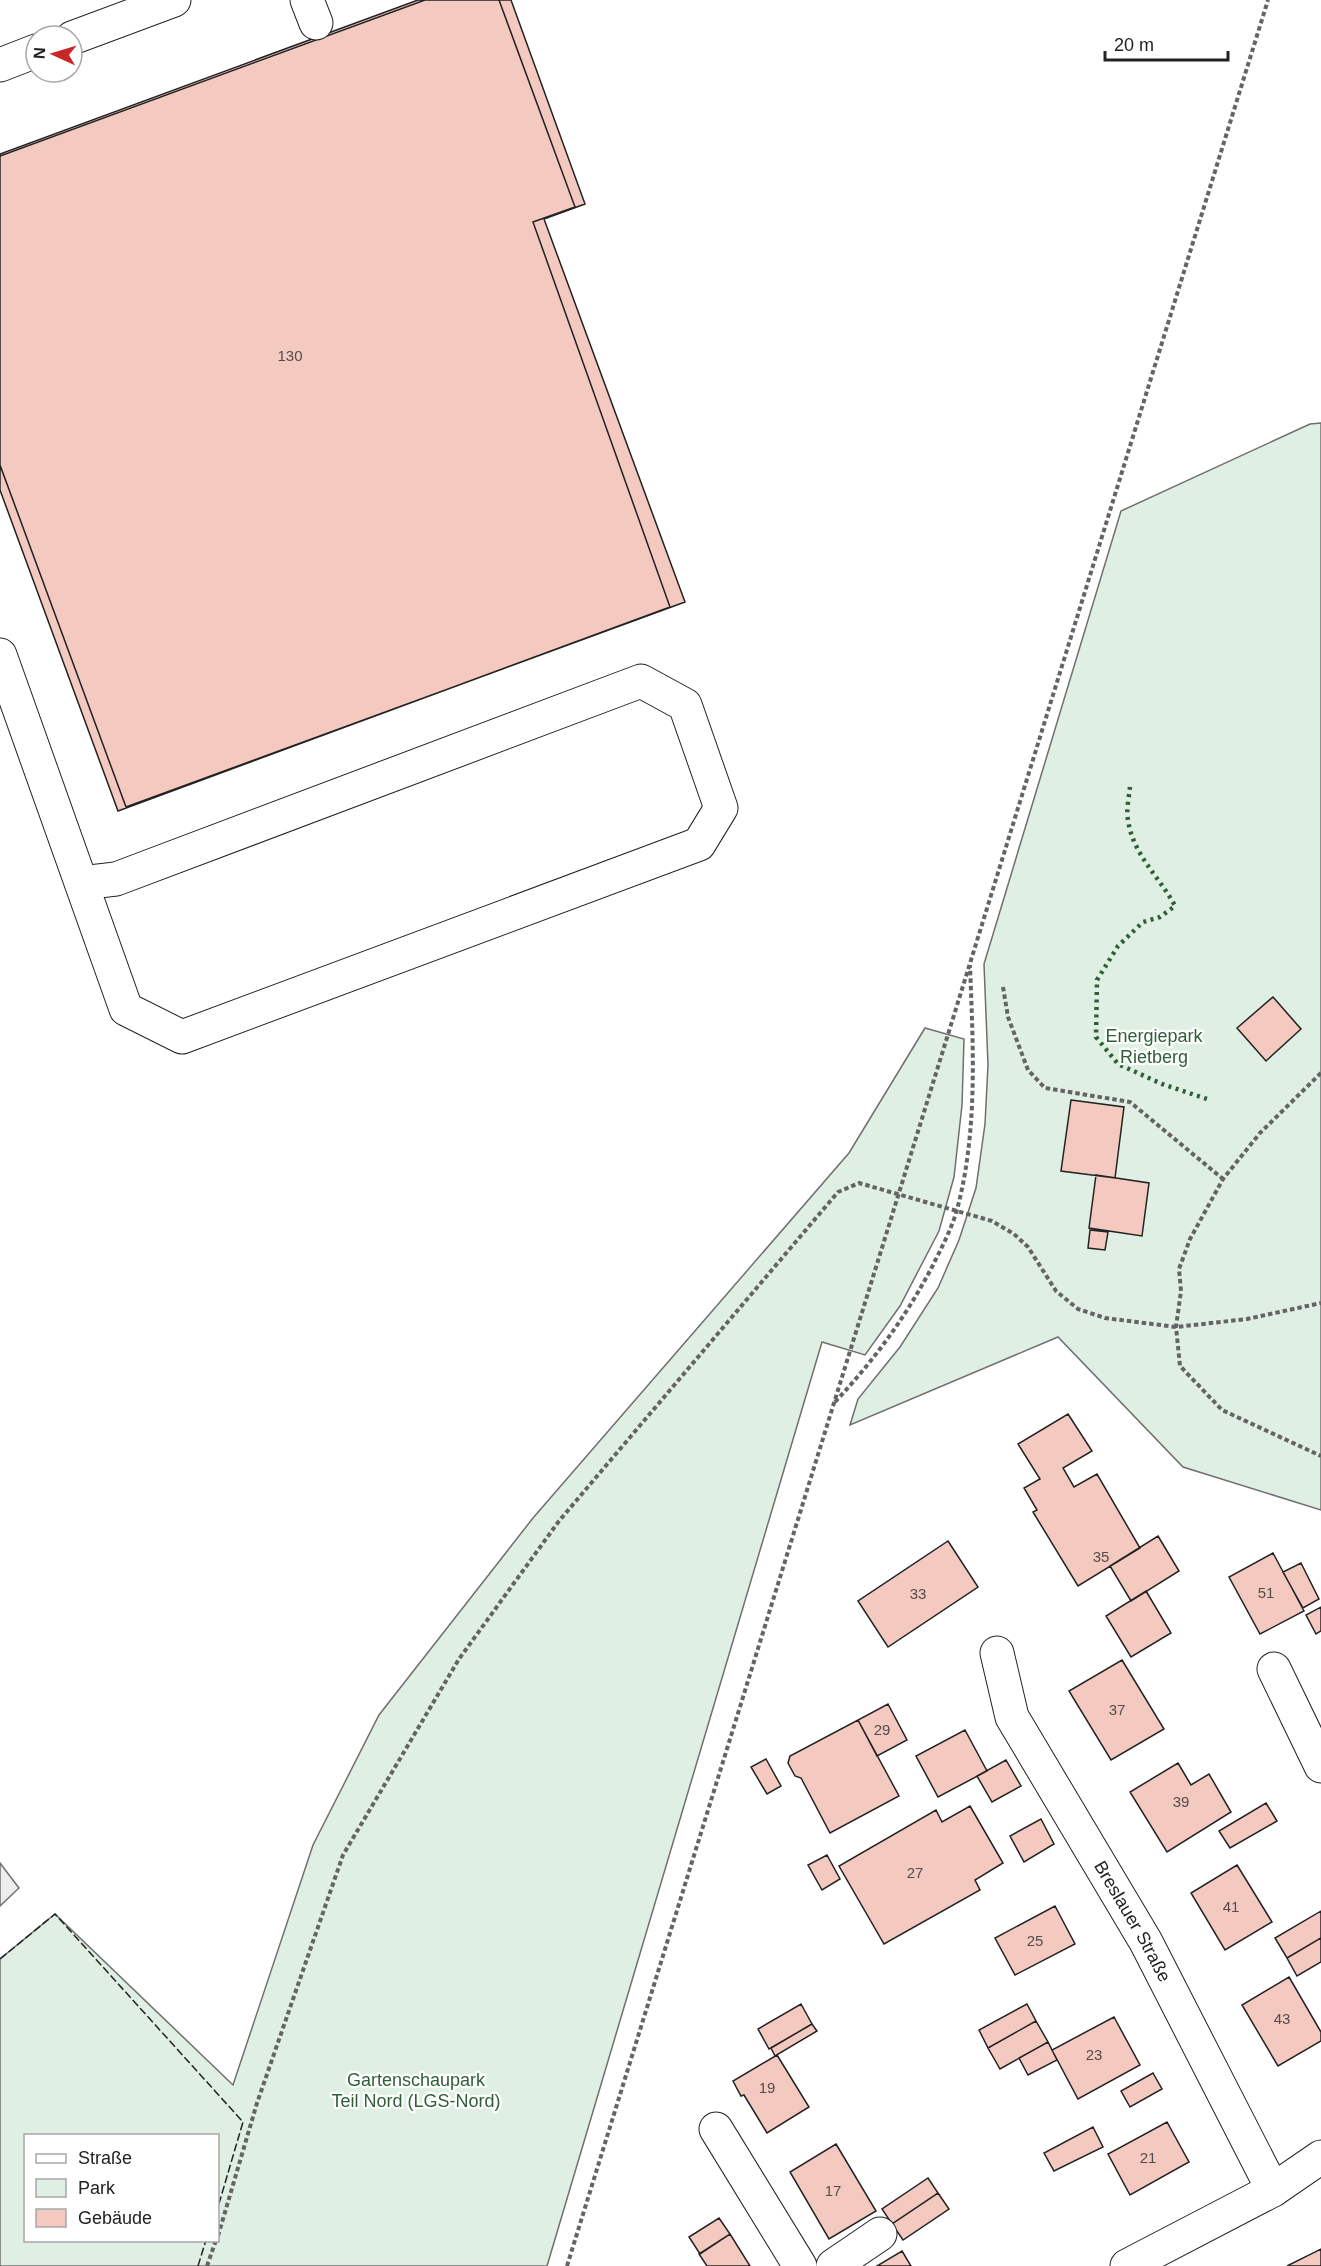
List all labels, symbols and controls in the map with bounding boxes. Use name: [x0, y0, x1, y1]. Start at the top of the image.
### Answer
north arrow: [24, 24, 84, 84]
scale bar: [1105, 24, 1228, 62]
text: 20 m: [1114, 35, 1154, 55]
text: N: [31, 47, 48, 59]
house number: 130: [277, 347, 303, 364]
park label: Energiepark Rietberg: [1105, 1026, 1204, 1067]
house number: 35: [1093, 1548, 1109, 1565]
house number: 51: [1258, 1584, 1274, 1601]
house number: 33: [910, 1585, 926, 1602]
house number: 37: [1109, 1701, 1125, 1718]
house number: 29: [874, 1721, 890, 1738]
house number: 39: [1173, 1793, 1189, 1810]
street label: Breslauer Straße: [1090, 1857, 1175, 1985]
house number: 27: [907, 1864, 923, 1881]
house number: 41: [1223, 1898, 1239, 1915]
house number: 25: [1027, 1932, 1043, 1949]
house number: 43: [1274, 2010, 1290, 2027]
house number: 23: [1086, 2046, 1102, 2063]
park label: Gartenschaupark Teil Nord (LGS-Nord): [331, 2070, 501, 2111]
house number: 19: [759, 2079, 775, 2096]
legend: [24, 2134, 219, 2242]
text: Straße: [78, 2148, 132, 2168]
house number: 21: [1140, 2149, 1156, 2166]
text: Park: [78, 2178, 116, 2198]
house number: 17: [825, 2182, 841, 2199]
text: Gebäude: [78, 2208, 152, 2228]

